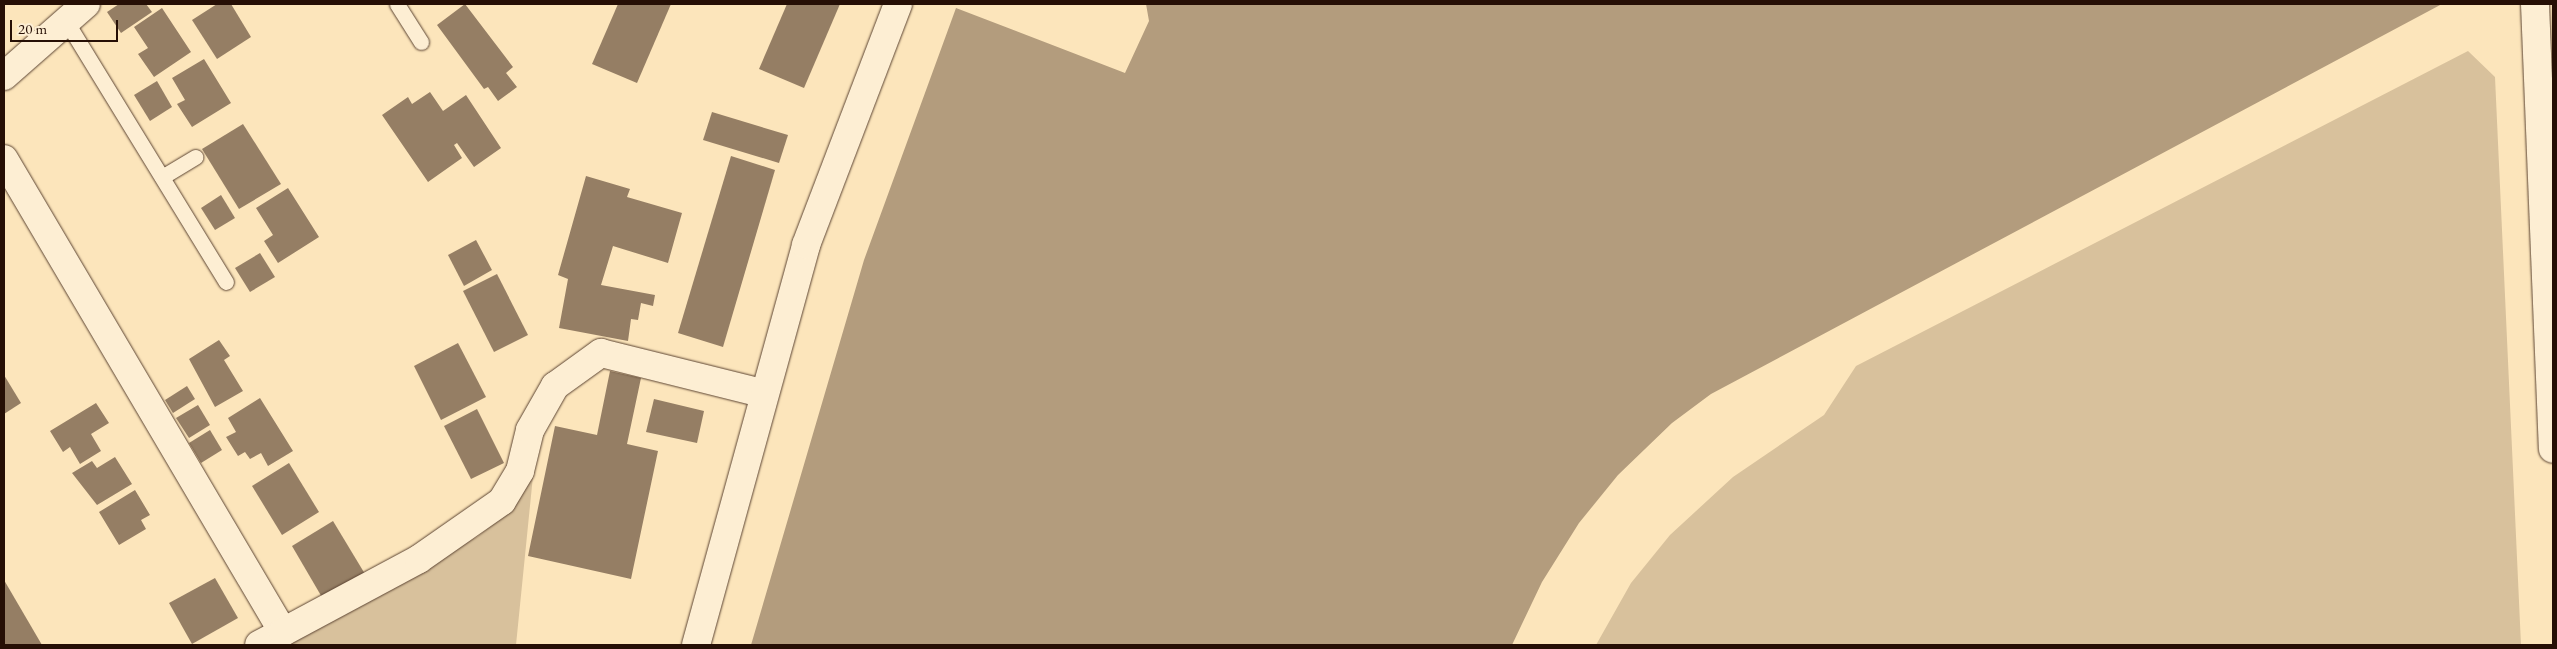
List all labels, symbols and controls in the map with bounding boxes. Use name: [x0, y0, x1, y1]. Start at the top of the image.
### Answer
scale bar: [12, 10, 120, 42]
text: 20 m: [18, 19, 47, 38]

